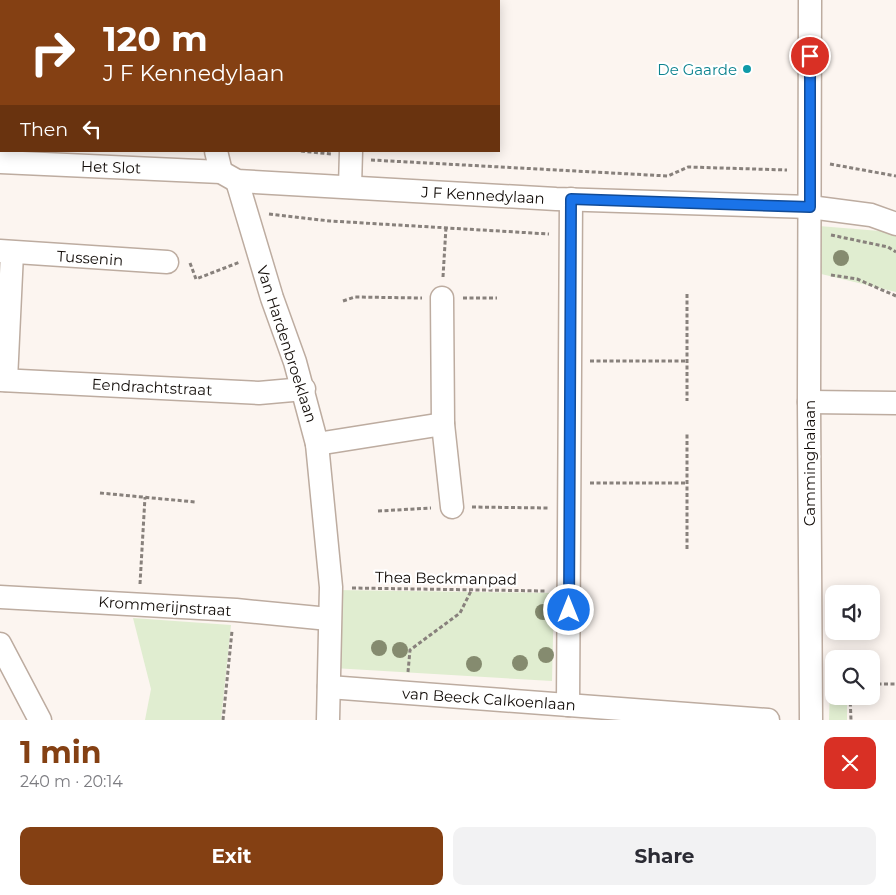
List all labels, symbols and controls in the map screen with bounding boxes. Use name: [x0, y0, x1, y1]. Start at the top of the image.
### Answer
text: 120 m: [103, 17, 208, 60]
icon: right: [20, 20, 85, 85]
pin: [789, 35, 831, 77]
icon: arrive: [796, 42, 824, 70]
text: J F Kennedylaan: [103, 60, 284, 87]
place label: De Gaarde: [657, 60, 737, 79]
marker: De Gaarde: [741, 63, 753, 75]
icon: left: [78, 115, 106, 143]
text: Then: [20, 118, 68, 141]
street label: Het Slot: [81, 156, 141, 178]
street label: J F Kennedylaan: [420, 182, 545, 208]
street label: Tussenin: [56, 246, 124, 270]
street label: Van Hardenbroeklaan: [253, 263, 321, 425]
street label: Eendrachtstraat: [91, 374, 213, 400]
street label: Camminghalaan: [800, 400, 819, 526]
street label: Thea Beckmanpad: [375, 567, 517, 589]
position arrow: [542, 583, 594, 635]
map controls: [825, 585, 880, 705]
button: sound: [825, 585, 880, 640]
street label: Krommerijnstraat: [98, 592, 232, 620]
button: search: [825, 650, 880, 705]
street label: van Beeck Calkoenlaan: [402, 683, 576, 715]
text: 1 min: [20, 734, 101, 771]
button: close: [824, 737, 876, 789]
text: 240 m · 20:14: [20, 772, 123, 791]
button: Exit: [20, 827, 443, 885]
button: Share: [453, 827, 876, 885]

